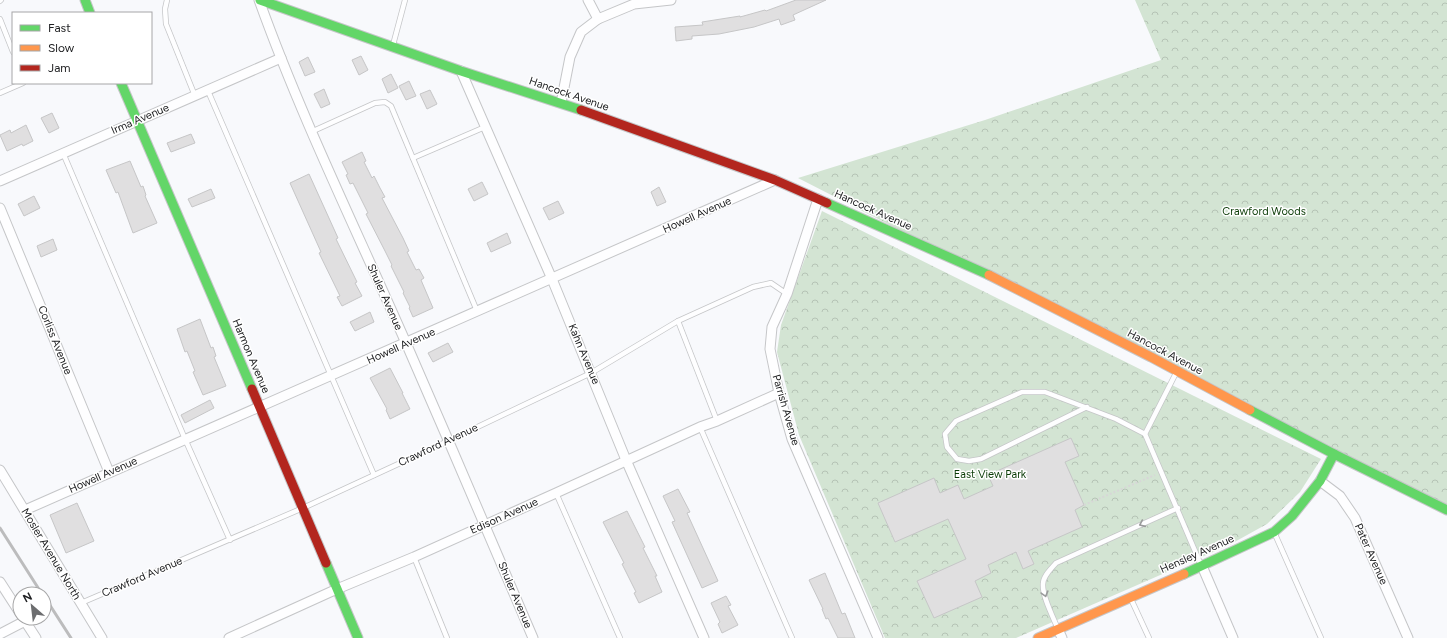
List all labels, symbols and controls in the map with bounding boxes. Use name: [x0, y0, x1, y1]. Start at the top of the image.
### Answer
legend: [12, 12, 152, 84]
text: Fast: [48, 21, 71, 35]
text: Slow: [48, 41, 75, 55]
text: Jam: [48, 61, 71, 75]
street label: Hancock Avenue: [527, 74, 611, 114]
street label: Irma Avenue: [109, 101, 171, 137]
street label: Hancock Avenue: [832, 187, 914, 233]
street label: Howell Avenue: [661, 194, 733, 236]
park label: Crawford Woods: [1222, 205, 1306, 218]
street label: Shuler Avenue: [365, 262, 405, 332]
street label: Corliss Avenue: [35, 304, 75, 376]
street label: Harmon Avenue: [230, 317, 272, 395]
street label: Kahn Avenue: [565, 322, 603, 386]
street label: Howell Avenue: [365, 325, 437, 367]
street label: Hancock Avenue: [1125, 327, 1205, 377]
street label: Parrish Avenue: [770, 373, 802, 447]
street label: Crawford Avenue: [396, 421, 480, 469]
street label: Howell Avenue: [67, 454, 139, 496]
park label: East View Park: [954, 468, 1027, 481]
street label: Edison Avenue: [468, 495, 540, 537]
street label: Mosler Avenue North: [18, 506, 84, 602]
one-way arrow: [1139, 519, 1147, 527]
street label: Pater Avenue: [1352, 521, 1390, 587]
street label: Hensley Avenue: [1158, 532, 1236, 576]
street label: Crawford Avenue: [100, 554, 184, 600]
street label: Shuler Avenue: [495, 560, 535, 630]
north arrow: [12, 586, 52, 626]
one-way arrow: [1040, 590, 1049, 597]

